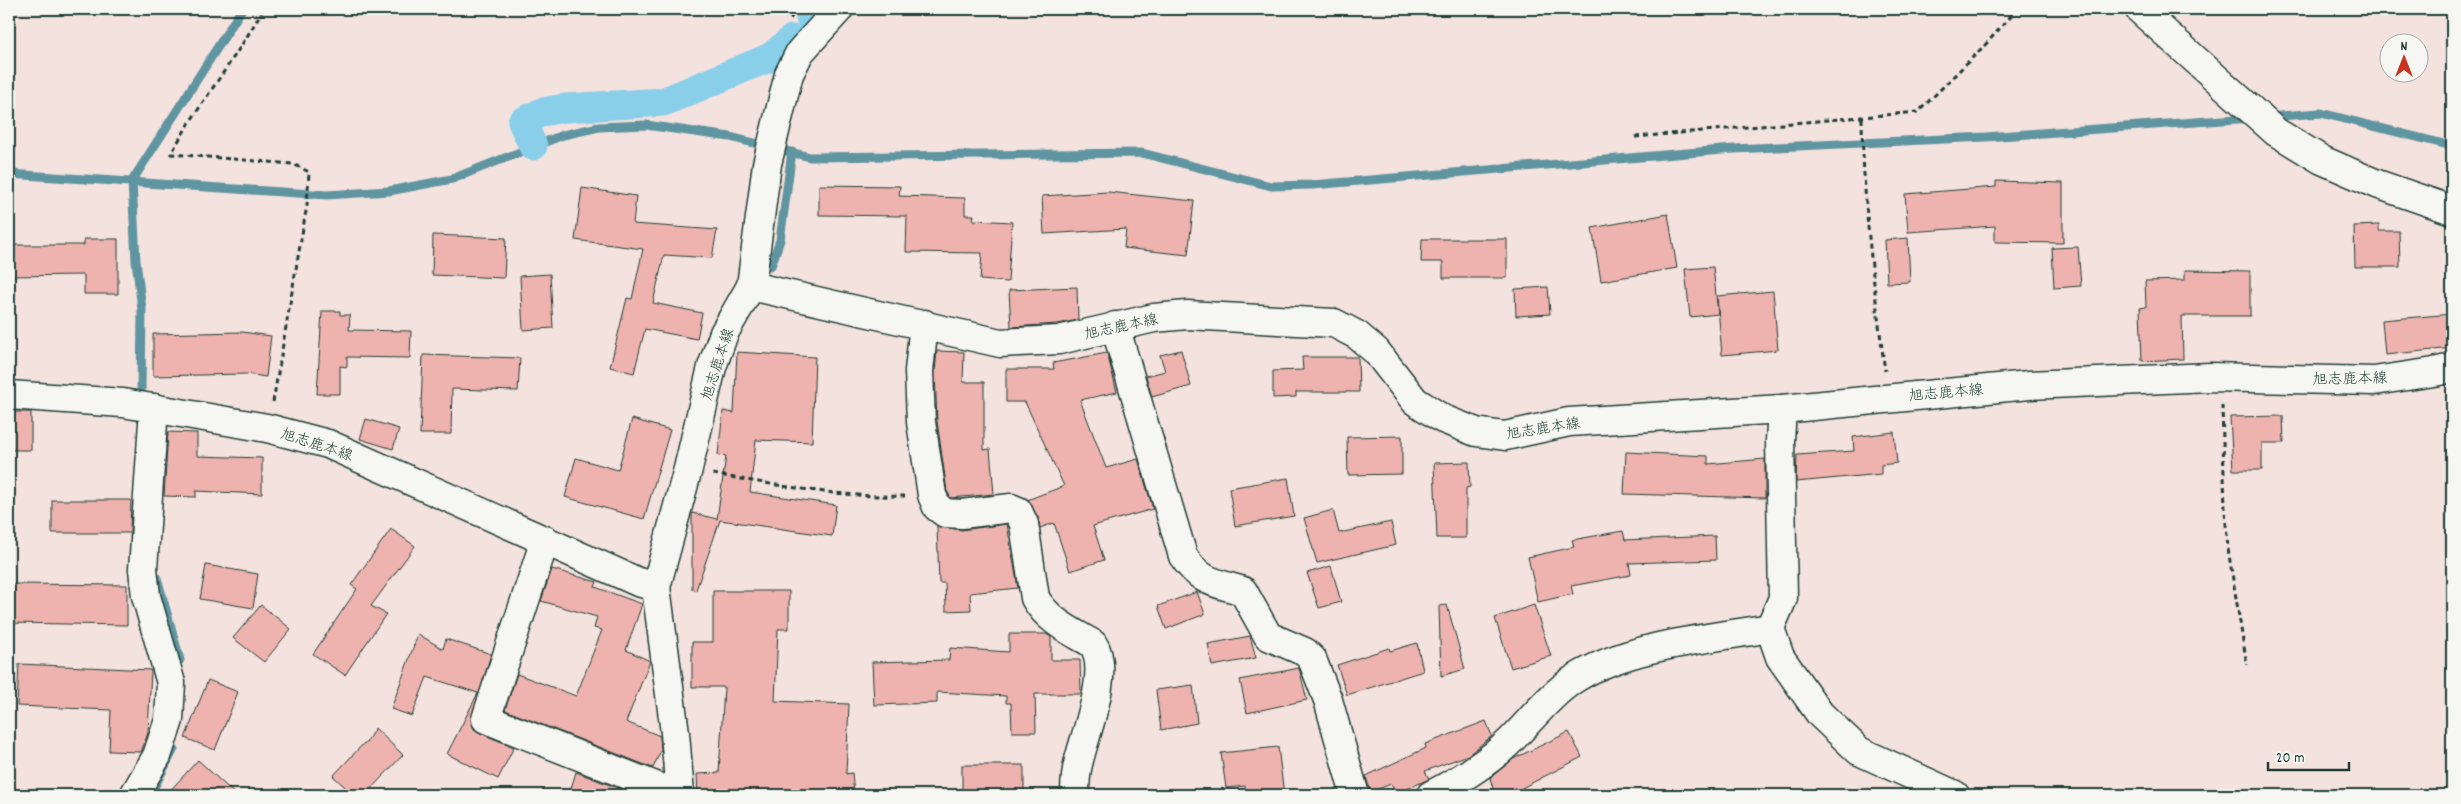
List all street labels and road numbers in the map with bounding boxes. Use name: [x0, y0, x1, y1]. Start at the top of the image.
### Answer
street label: 旭志鹿本線: [1082, 309, 1160, 347]
street label: 旭志鹿本線: [697, 326, 741, 404]
street label: 旭志鹿本線: [2312, 368, 2388, 392]
street label: 旭志鹿本線: [1908, 380, 1984, 408]
street label: 旭志鹿本線: [1505, 413, 1582, 447]
street label: 旭志鹿本線: [277, 424, 355, 468]

